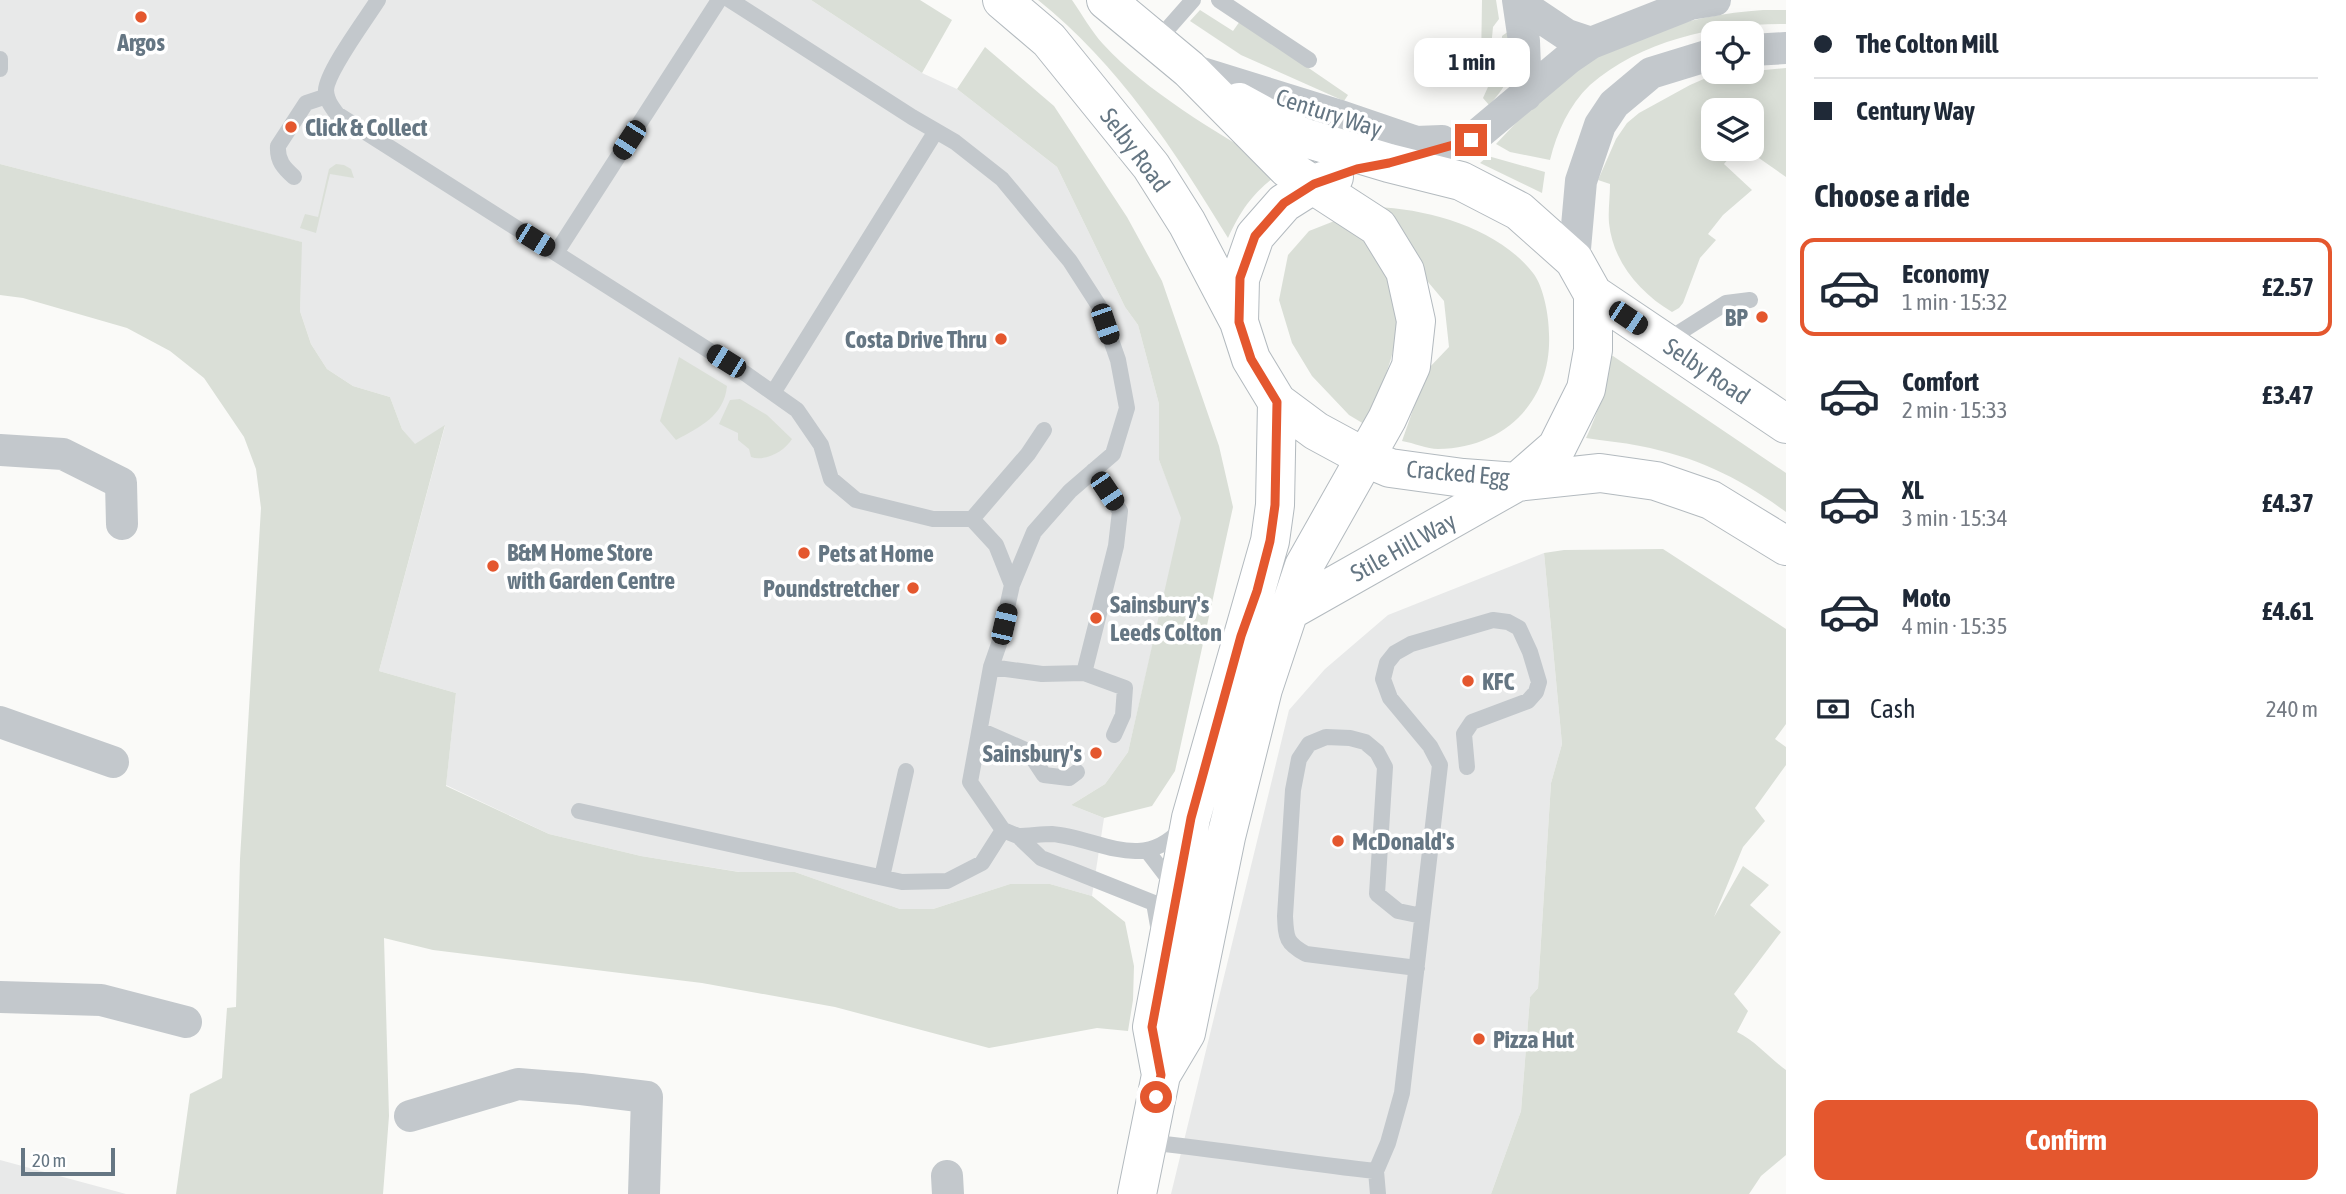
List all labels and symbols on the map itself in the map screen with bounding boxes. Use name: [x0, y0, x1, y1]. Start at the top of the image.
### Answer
marker: Argos: [133, 9, 149, 25]
place label: Argos: [116, 29, 165, 56]
callout: 1 min: [1413, 38, 1529, 88]
street label: Century Way: [1273, 83, 1386, 143]
street label: Selby Road: [1095, 103, 1175, 197]
place label: Click & Collect: [305, 114, 427, 141]
car: [609, 117, 650, 163]
marker: Click & Collect: [283, 119, 299, 135]
route end: [1455, 124, 1487, 156]
car: [512, 220, 559, 260]
car: [1605, 298, 1652, 338]
car: [1089, 301, 1122, 347]
place label: BP: [1725, 304, 1748, 331]
marker: BP: [1754, 309, 1770, 325]
place label: Costa Drive Thru: [845, 326, 987, 353]
marker: Costa Drive Thru: [993, 331, 1009, 347]
street label: Selby Road: [1659, 333, 1755, 409]
car: [703, 341, 750, 381]
street label: Cracked Egg: [1405, 455, 1511, 491]
car: [1087, 468, 1128, 514]
street label: Stile Hill Way: [1346, 507, 1460, 587]
place label: B&M Home Store with Garden Centre: [507, 539, 675, 594]
place label: Pets at Home: [818, 540, 934, 567]
marker: Pets at Home: [796, 545, 812, 561]
marker: B&M Home Store with Garden Centre: [485, 558, 501, 574]
place label: Poundstretcher: [763, 575, 900, 602]
marker: Poundstretcher: [905, 580, 921, 596]
place label: Sainsbury's Leeds Colton: [1110, 591, 1222, 646]
car: [990, 601, 1019, 647]
marker: Sainsbury's Leeds Colton: [1088, 610, 1104, 626]
place label: KFC: [1482, 668, 1514, 695]
marker: KFC: [1460, 673, 1476, 689]
place label: Sainsbury's: [983, 740, 1083, 767]
marker: Sainsbury's: [1088, 745, 1104, 761]
place label: McDonald's: [1352, 828, 1455, 855]
marker: McDonald's: [1330, 833, 1346, 849]
place label: Pizza Hut: [1493, 1026, 1574, 1053]
marker: Pizza Hut: [1471, 1031, 1487, 1047]
route start: [1140, 1081, 1172, 1113]
scale bar: [21, 1145, 116, 1177]

